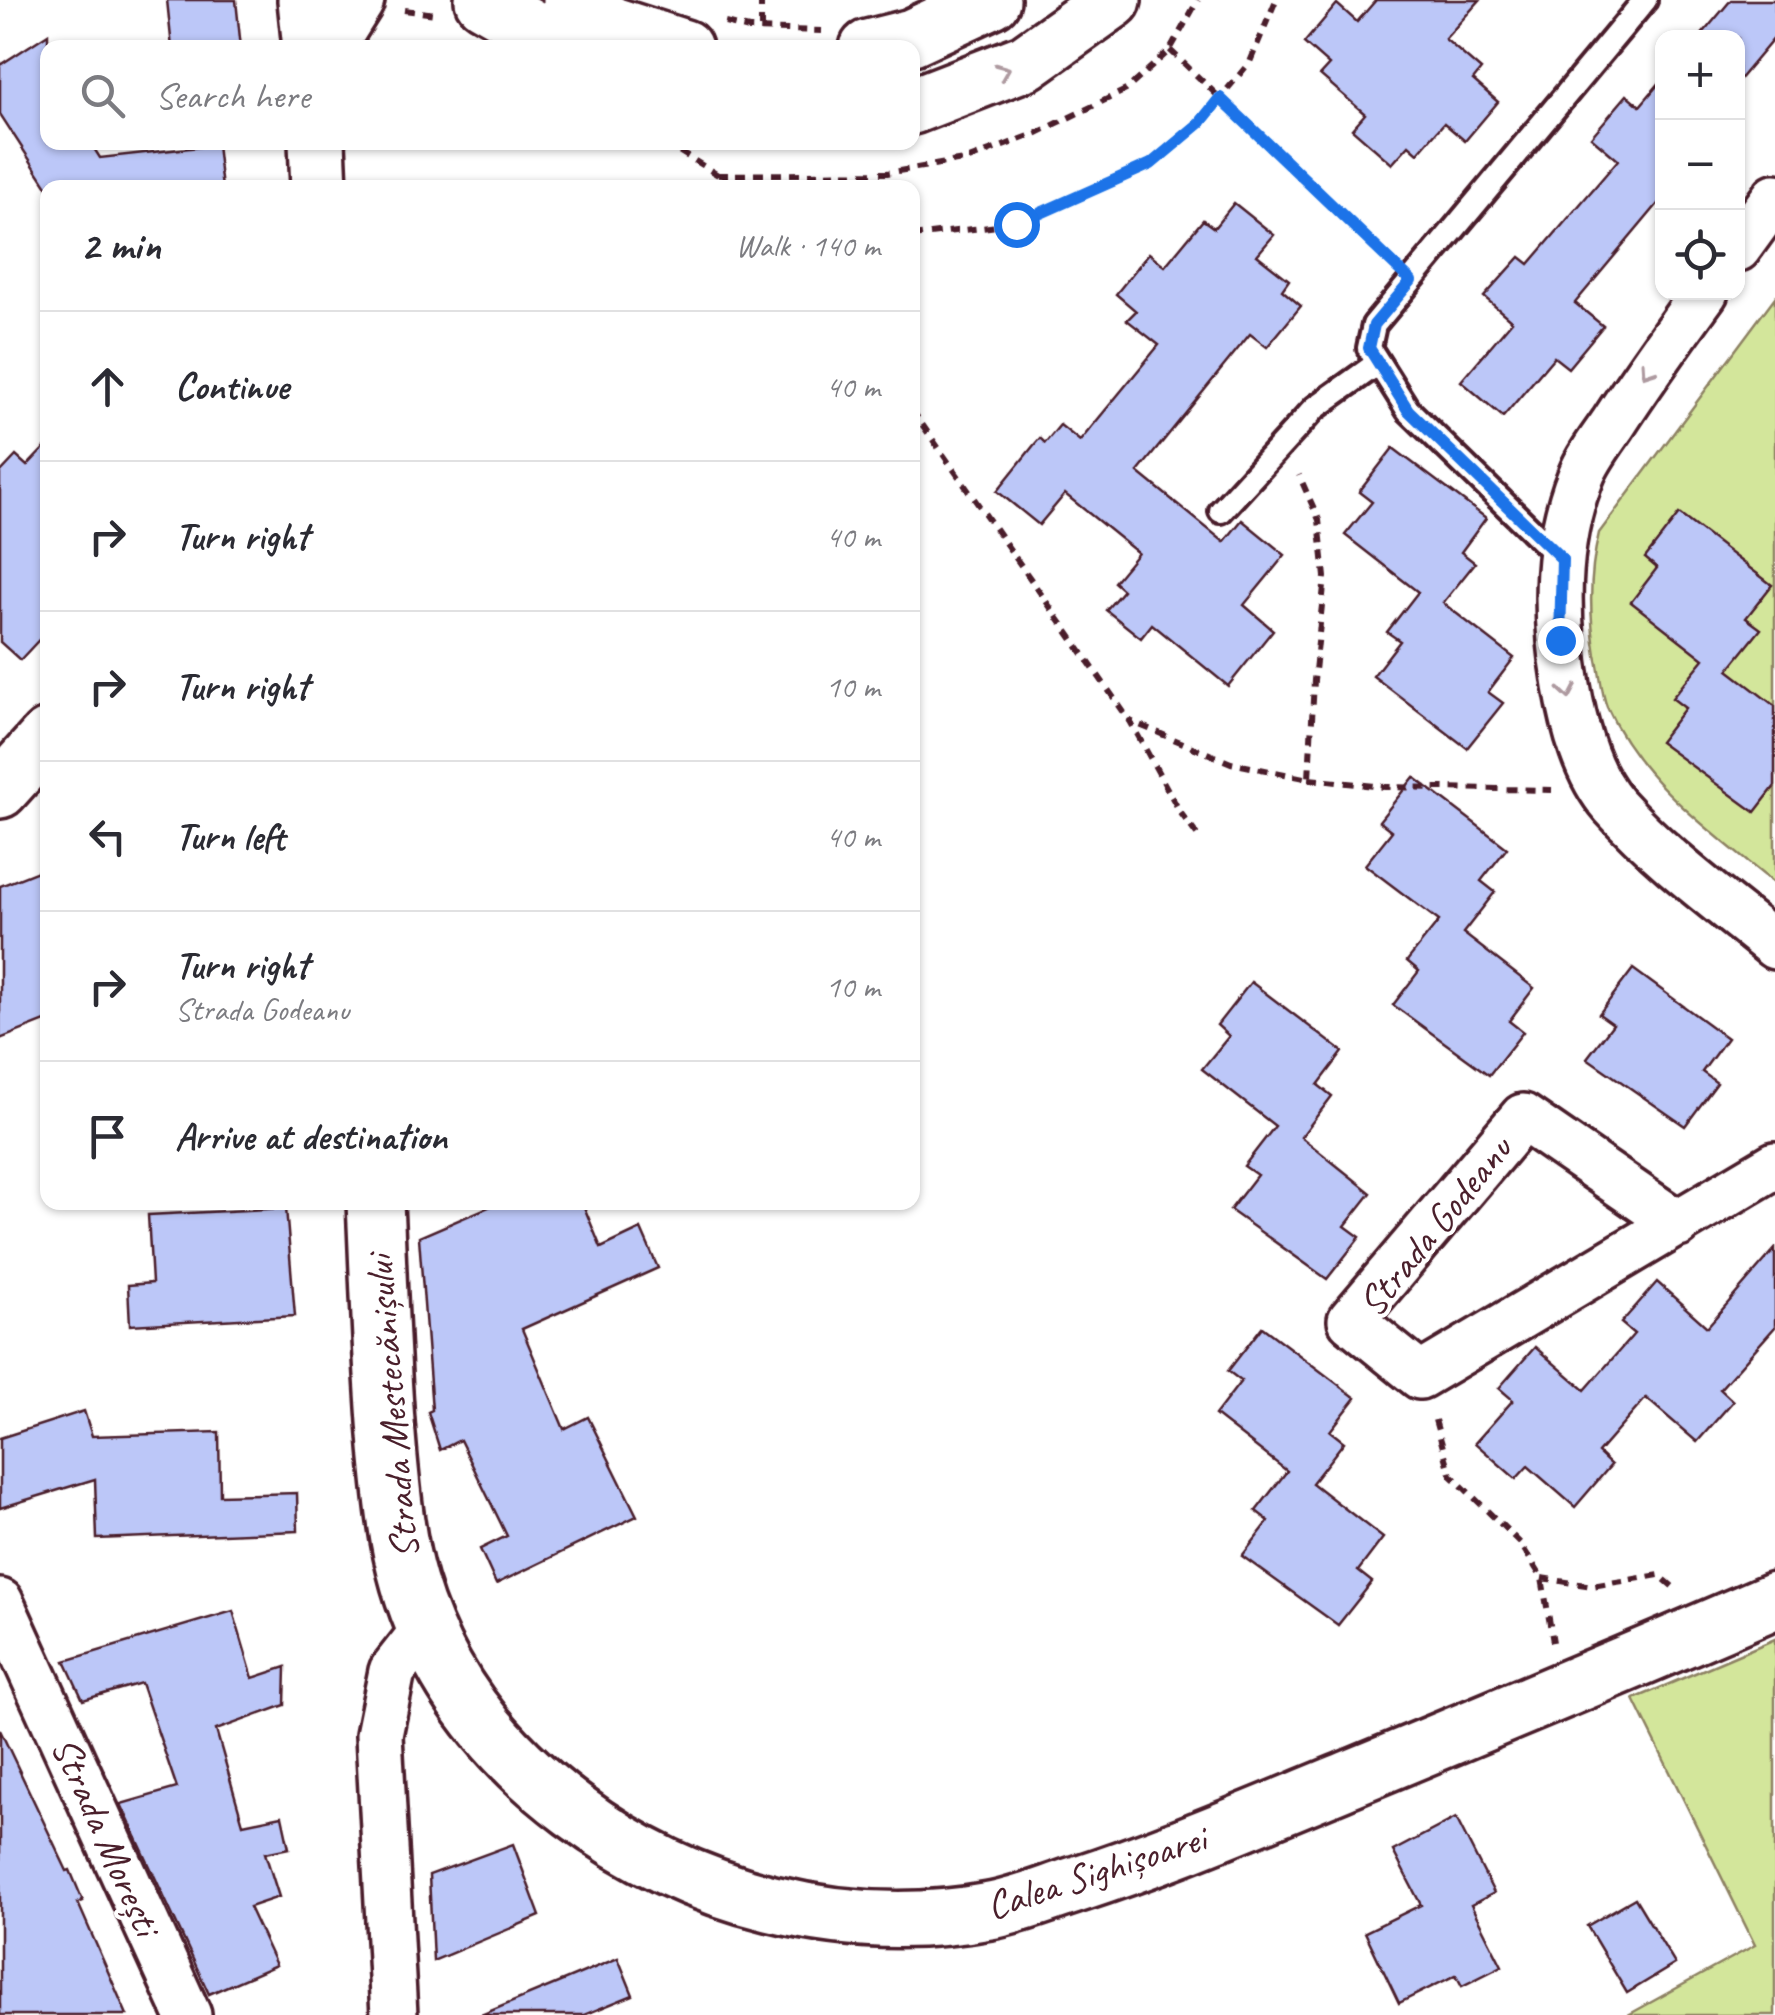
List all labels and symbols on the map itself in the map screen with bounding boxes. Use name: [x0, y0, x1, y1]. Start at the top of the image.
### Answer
one-way arrow: [994, 63, 1011, 83]
route start: [994, 202, 1040, 248]
one-way arrow: [1641, 360, 1659, 379]
route end: [1538, 618, 1584, 664]
one-way arrow: [1557, 684, 1578, 700]
street label: Strada Godeanu: [1347, 1124, 1524, 1326]
street label: Strada Mestecănișului: [353, 1249, 430, 1561]
street label: Strada Morești: [40, 1729, 174, 1947]
street label: Calea Sighișoarei: [980, 1812, 1216, 1931]

